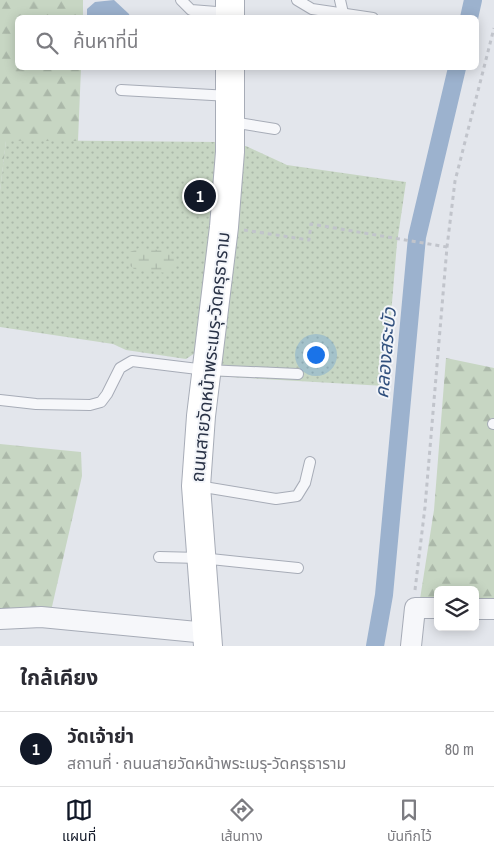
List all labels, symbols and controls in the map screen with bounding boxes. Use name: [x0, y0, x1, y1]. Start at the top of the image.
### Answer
search box: [15, 15, 479, 70]
text: ค้นหาที่นี่: [73, 28, 138, 54]
icon: search: [33, 29, 61, 57]
pin: 1: [184, 177, 216, 215]
street label: ถนนสายวัดหน้าพระเมรุ-วัดครุธาราม: [184, 231, 236, 483]
water label: คลองสระบัว: [368, 306, 402, 399]
your location: [303, 342, 329, 368]
map controls: [434, 586, 479, 631]
button: layers: [434, 586, 479, 631]
text: ใกล้เคียง: [20, 663, 98, 692]
text: วัดเจ้าย่า: [67, 723, 134, 749]
text: 1: [32, 738, 40, 760]
text: 80 m: [445, 738, 474, 760]
text: สถานที่ · ถนนสายวัดหน้าพระเมรุ-วัดครุธาราม: [67, 752, 346, 774]
tab: แผนที่: [62, 796, 96, 847]
tab: เส้นทาง: [220, 796, 263, 847]
tab: บันทึกไว้: [387, 796, 432, 847]

